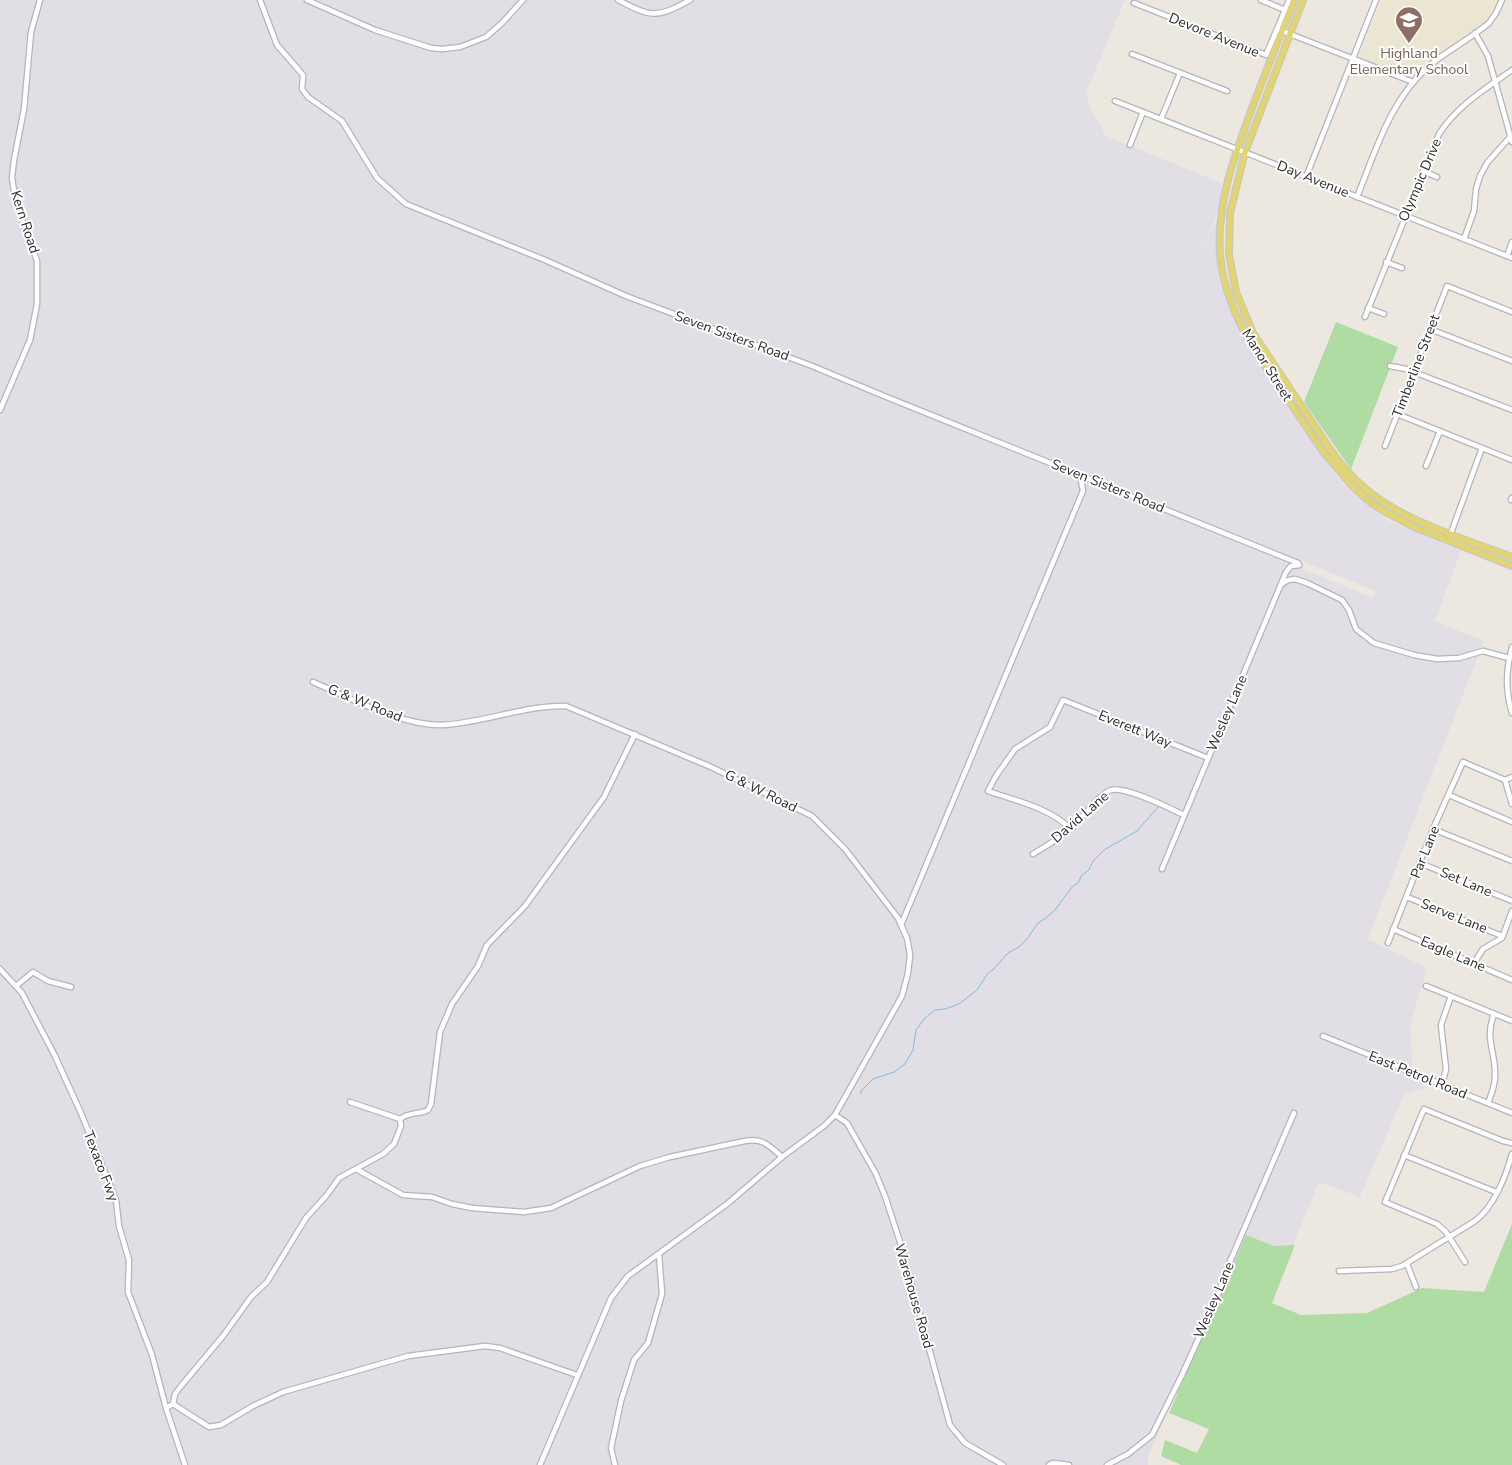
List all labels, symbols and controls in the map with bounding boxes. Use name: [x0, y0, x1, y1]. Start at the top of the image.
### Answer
school or university icon: Highland Elementary School: [1394, 5, 1424, 44]
street label: Devore Avenue: [1166, 8, 1262, 62]
place label: Highland Elementary School: [1350, 44, 1469, 79]
street label: Olympic Drive: [1394, 136, 1446, 224]
street label: Day Avenue: [1274, 156, 1352, 202]
street label: Kern Road: [6, 188, 44, 256]
street label: Seven Sisters Road: [672, 306, 792, 366]
street label: Timberline Street: [1388, 312, 1444, 420]
street label: Manor Street: [1237, 325, 1297, 405]
street label: Seven Sisters Road: [1048, 455, 1168, 517]
street label: Wesley Lane: [1202, 672, 1252, 754]
street label: G & W Road: [325, 679, 405, 727]
street label: Everett Way: [1096, 706, 1175, 753]
street label: G & W Road: [721, 765, 801, 817]
street label: David Lane: [1047, 787, 1113, 847]
street label: Par Lane: [1406, 823, 1444, 881]
street label: Set Lane: [1437, 863, 1495, 901]
street label: Serve Lane: [1418, 894, 1490, 938]
street label: Eagle Lane: [1417, 932, 1489, 976]
street label: East Petrol Road: [1366, 1047, 1470, 1103]
street label: Texaco Fwy: [79, 1128, 123, 1205]
street label: Warehouse Road: [890, 1241, 938, 1351]
street label: Wesley Lane: [1189, 1259, 1239, 1341]

